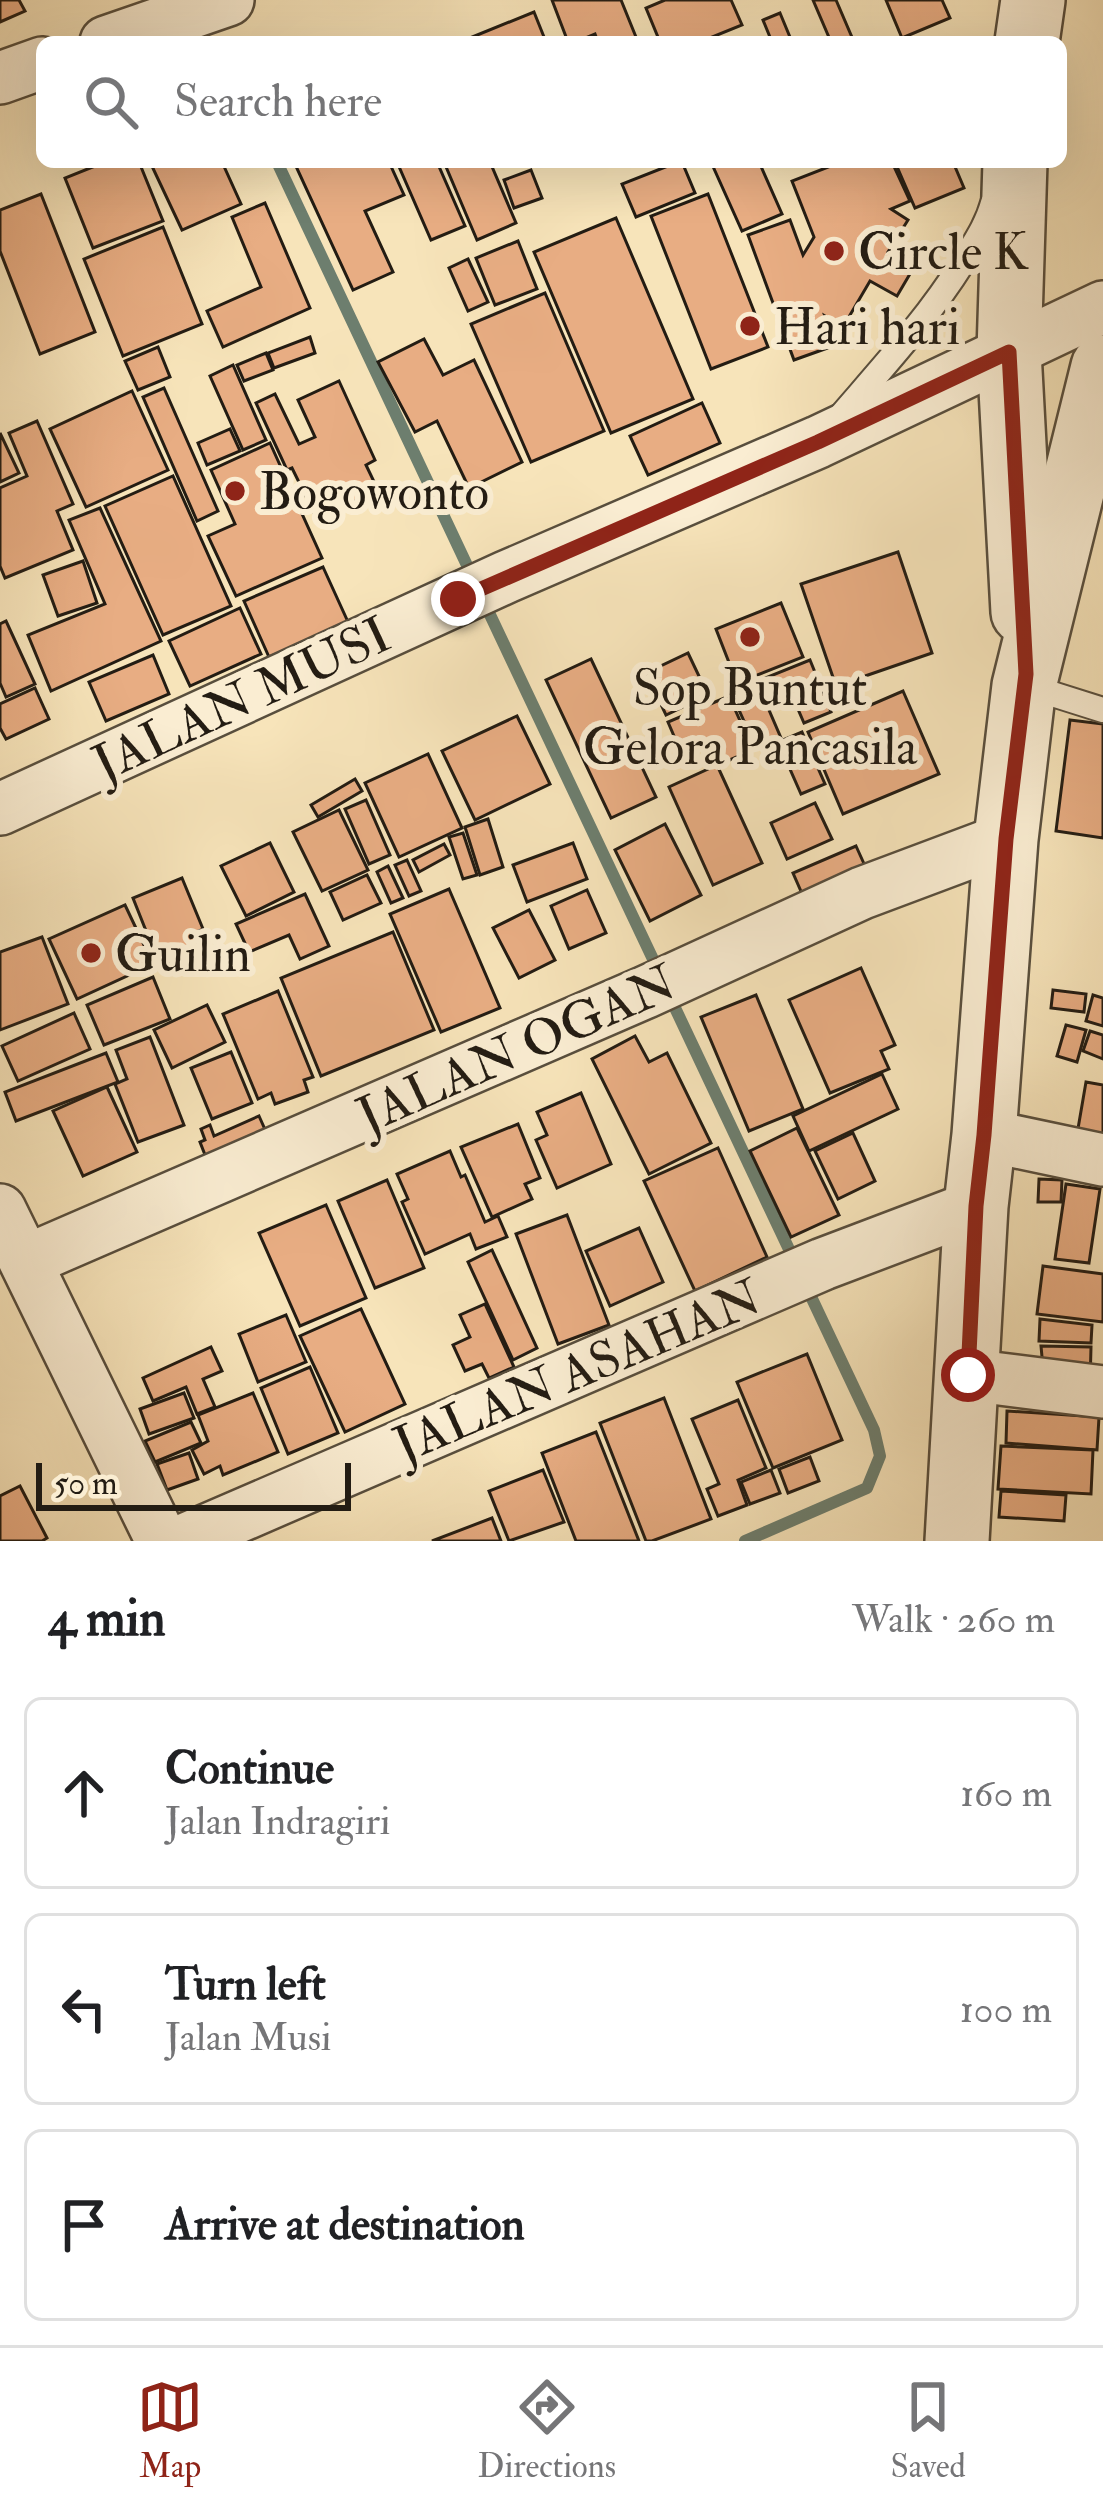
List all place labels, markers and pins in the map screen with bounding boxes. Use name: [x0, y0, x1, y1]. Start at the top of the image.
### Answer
place label: Circle K: [858, 221, 1030, 285]
marker: Circle K: [821, 238, 847, 264]
place label: Hari hari: [774, 296, 960, 360]
marker: Hari hari: [737, 313, 763, 339]
place label: Bogowonto: [259, 461, 489, 525]
marker: Bogowonto: [222, 478, 248, 504]
marker: Sop Buntut Gelora Pancasila: [737, 624, 763, 650]
place label: Sop Buntut Gelora Pancasila: [583, 657, 918, 780]
place label: Guilin: [115, 923, 251, 987]
marker: Guilin: [78, 940, 104, 966]

